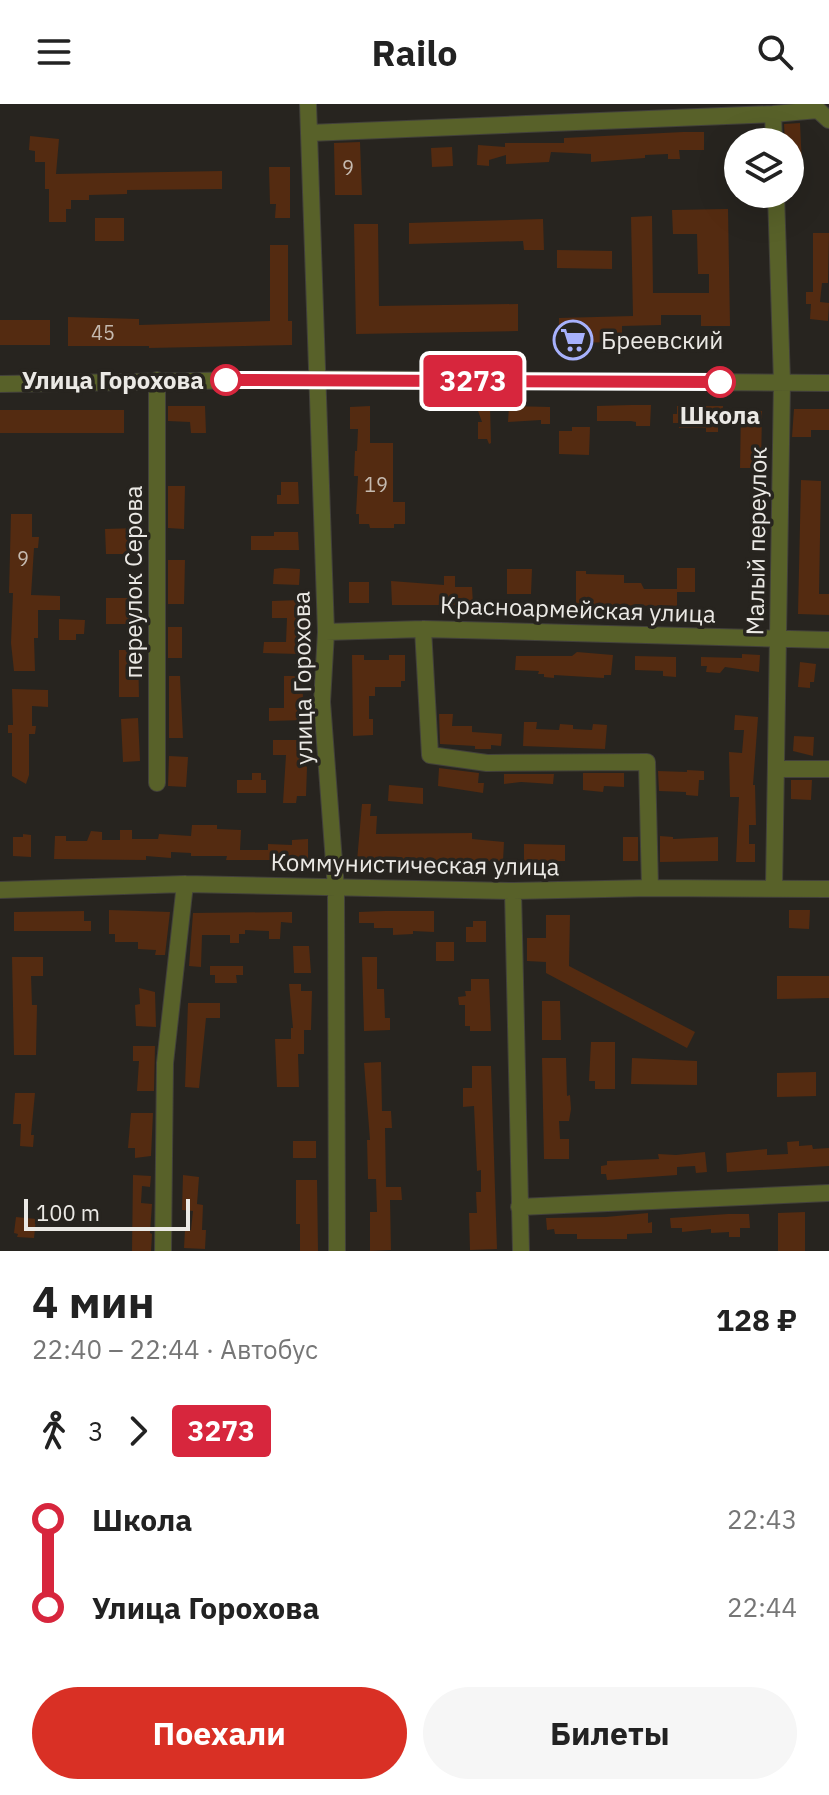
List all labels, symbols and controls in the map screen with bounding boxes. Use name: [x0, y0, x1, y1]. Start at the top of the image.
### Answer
text: Railo: [372, 29, 457, 76]
icon: menu: [32, 30, 76, 74]
icon: search: [753, 30, 797, 74]
map controls: [724, 128, 804, 208]
button: layers: [724, 128, 804, 208]
house number: 9: [342, 154, 354, 181]
house number: 45: [91, 319, 115, 346]
supermarket icon: Бреевский: [552, 319, 594, 361]
place label: Бреевский: [601, 324, 723, 356]
line badge: 3273: [417, 355, 529, 407]
text: 3273: [439, 362, 507, 399]
place label: Улица Горохова: [22, 364, 204, 396]
marker: Улица Горохова: [211, 365, 241, 395]
marker: Школа: [705, 367, 735, 397]
place label: Школа: [680, 399, 760, 431]
street label: Малый переулок: [738, 446, 774, 636]
house number: 19: [364, 471, 388, 498]
street label: переулок Серова: [117, 485, 149, 678]
house number: 9: [17, 545, 29, 572]
street label: Красноармейская улица: [440, 588, 717, 630]
street label: улица Горохова: [284, 591, 320, 765]
street label: Коммунистическая улица: [270, 845, 560, 883]
scale bar: [24, 1195, 190, 1231]
text: 100 m: [36, 1198, 100, 1227]
text: 4 мин: [32, 1273, 155, 1330]
text: 128 ₽: [716, 1300, 797, 1339]
text: 22:40 – 22:44 · Автобус: [32, 1332, 318, 1366]
icon: walk: [32, 1409, 76, 1453]
icon: forward: [116, 1409, 160, 1453]
text: 3273: [188, 1412, 255, 1449]
text: 3: [88, 1414, 104, 1448]
text: Школа: [92, 1500, 192, 1539]
text: 22:43: [727, 1502, 797, 1536]
text: Улица Горохова: [92, 1588, 320, 1627]
text: 22:44: [727, 1590, 797, 1624]
button: Поехали: [32, 1687, 407, 1779]
button: Билеты: [423, 1687, 797, 1779]

